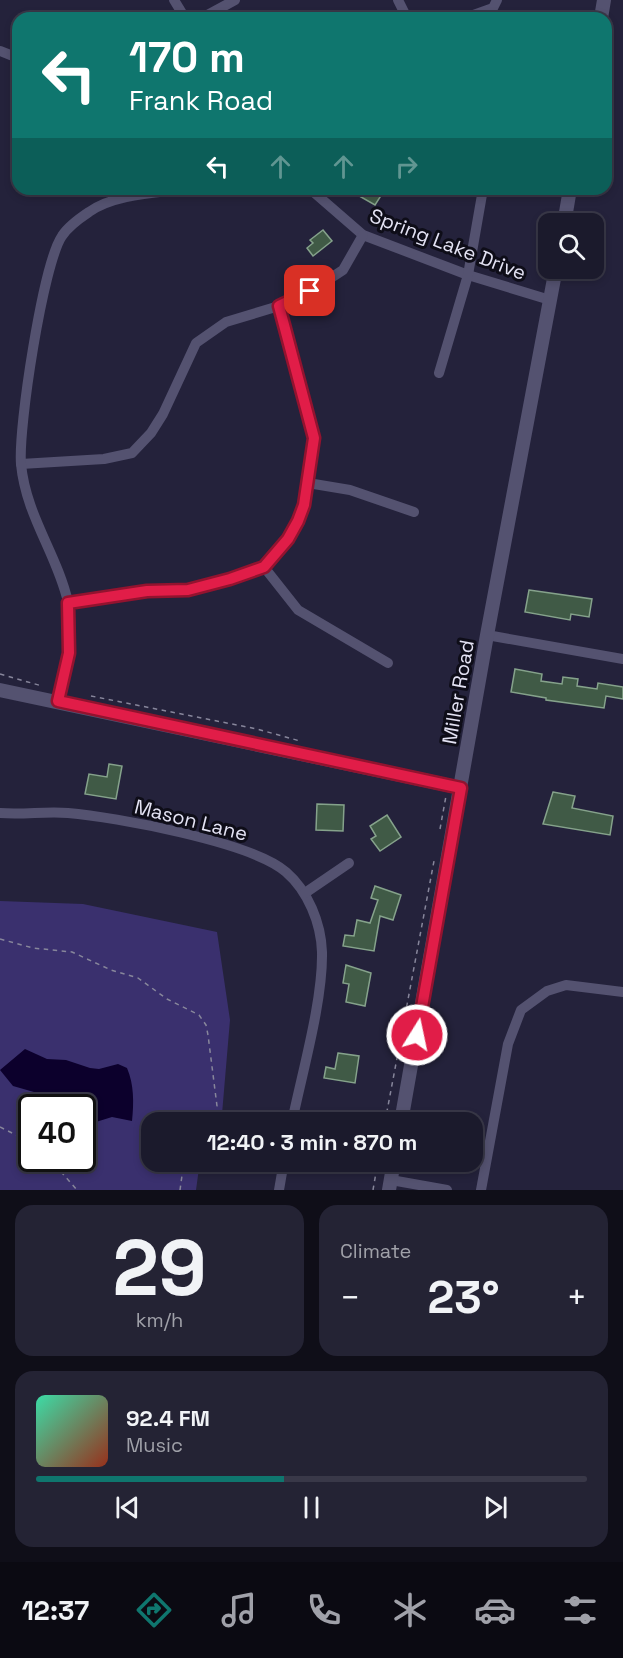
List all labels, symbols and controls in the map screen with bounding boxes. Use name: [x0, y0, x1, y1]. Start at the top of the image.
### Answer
text: 170 m: [129, 31, 245, 84]
icon: left: [30, 36, 108, 114]
text: Frank Road: [129, 83, 273, 118]
icon: left: [201, 150, 234, 183]
icon: ahead: [264, 150, 297, 183]
icon: ahead: [327, 150, 360, 183]
icon: right: [390, 150, 423, 183]
street label: Spring Lake Drive: [366, 202, 530, 286]
map controls: [538, 213, 604, 279]
button: search: [538, 213, 604, 279]
pin: [284, 265, 335, 316]
icon: arrive: [293, 274, 326, 307]
street label: Miller Road: [436, 638, 480, 746]
street label: Mason Lane: [132, 793, 250, 847]
position arrow: [385, 1003, 449, 1067]
speed limit sign: 40: [18, 1094, 96, 1172]
text: 12:40 · 3 min · 870 m: [207, 1128, 417, 1156]
text: 29: [112, 1218, 207, 1318]
text: Climate: [340, 1238, 411, 1264]
text: 23°: [428, 1269, 499, 1326]
text: −: [340, 1277, 360, 1319]
text: +: [567, 1277, 587, 1319]
text: km/h: [136, 1307, 183, 1333]
text: 92.4 FM: [126, 1404, 210, 1432]
text: Music: [126, 1432, 183, 1458]
icon: previous: [111, 1491, 144, 1524]
icon: pause: [295, 1491, 328, 1524]
icon: next: [479, 1491, 512, 1524]
icon: directions: [133, 1589, 175, 1631]
icon: music: [218, 1589, 260, 1631]
icon: phone: [303, 1589, 345, 1631]
icon: climate: [389, 1589, 431, 1631]
icon: car: [474, 1589, 516, 1631]
icon: filters: [559, 1589, 601, 1631]
text: 12:37: [22, 1593, 89, 1628]

